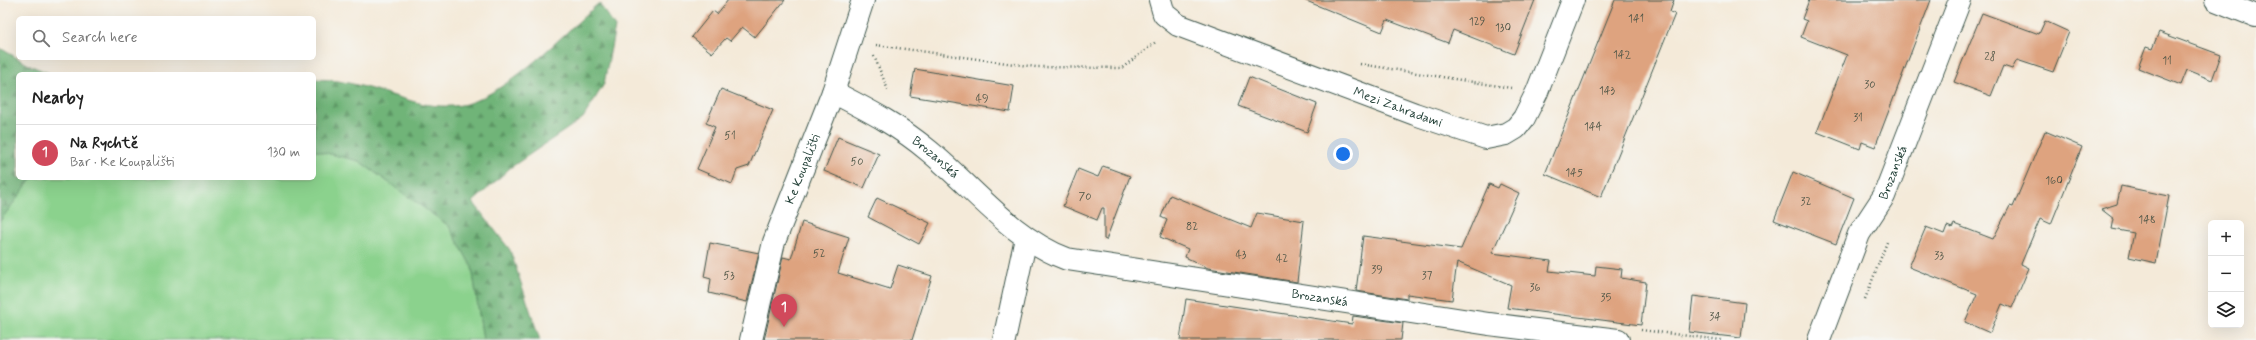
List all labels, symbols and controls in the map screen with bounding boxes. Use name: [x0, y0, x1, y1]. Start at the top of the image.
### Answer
house number: 141: [1628, 12, 1644, 26]
house number: 129: [1469, 15, 1485, 29]
search box: [16, 16, 316, 60]
house number: 130: [1495, 21, 1511, 35]
icon: search: [30, 27, 52, 49]
text: Search here: [62, 28, 138, 48]
house number: 142: [1613, 48, 1632, 62]
house number: 28: [1984, 50, 1996, 64]
house number: 11: [2162, 54, 2172, 68]
house number: 30: [1864, 78, 1876, 92]
street label: Mezi Zahradami: [1351, 83, 1445, 131]
house number: 143: [1599, 84, 1616, 98]
text: Nearby: [32, 87, 84, 109]
house number: 49: [976, 92, 988, 106]
house number: 31: [1853, 111, 1863, 125]
house number: 144: [1584, 120, 1603, 134]
house number: 51: [724, 129, 736, 143]
street label: Ke Koupališti: [781, 132, 824, 207]
street label: Brozanská: [909, 132, 963, 182]
text: Na Rychtě: [70, 134, 138, 154]
street label: Brozanská: [1875, 143, 1911, 202]
text: 1: [42, 144, 48, 161]
text: 130 m: [267, 144, 300, 161]
your location: [1333, 144, 1353, 164]
text: Bar · Ke Koupališti: [70, 154, 174, 171]
house number: 50: [851, 155, 863, 169]
house number: 145: [1565, 166, 1583, 180]
house number: 160: [2045, 174, 2063, 188]
house number: 70: [1079, 190, 1091, 204]
house number: 32: [1801, 195, 1812, 209]
house number: 148: [2138, 213, 2156, 227]
house number: 82: [1186, 220, 1198, 234]
map controls: [2208, 220, 2244, 328]
button: +: [2208, 220, 2244, 256]
house number: 52: [813, 247, 825, 261]
house number: 43: [1235, 248, 1247, 262]
house number: 33: [1934, 249, 1944, 263]
house number: 42: [1276, 252, 1288, 266]
button: −: [2208, 256, 2244, 292]
house number: 39: [1371, 263, 1383, 277]
house number: 53: [723, 269, 735, 283]
house number: 37: [1422, 269, 1433, 283]
house number: 36: [1529, 281, 1541, 295]
street label: Brozanská: [1290, 285, 1349, 311]
house number: 35: [1601, 291, 1612, 305]
button: layers: [2208, 292, 2244, 328]
pin: 1: [771, 294, 797, 327]
house number: 34: [1709, 310, 1721, 324]

